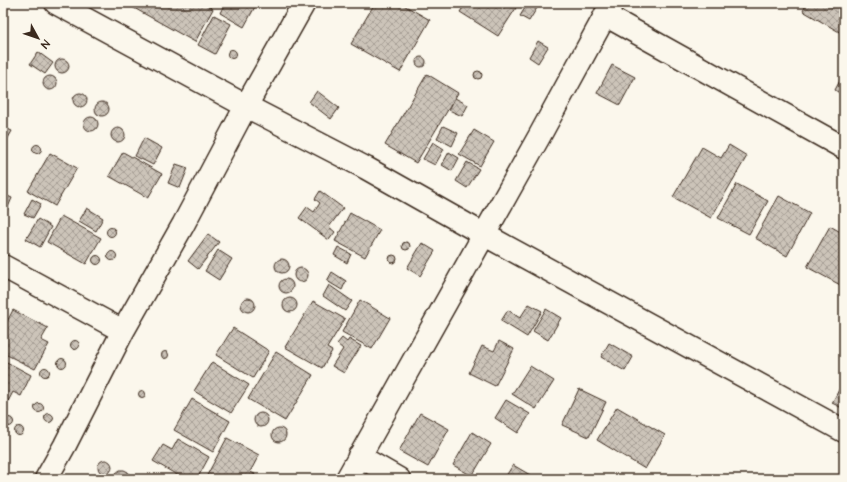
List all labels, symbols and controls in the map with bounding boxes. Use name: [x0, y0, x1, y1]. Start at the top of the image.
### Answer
north arrow: [18, 18, 58, 58]
text: N: [37, 37, 53, 52]

